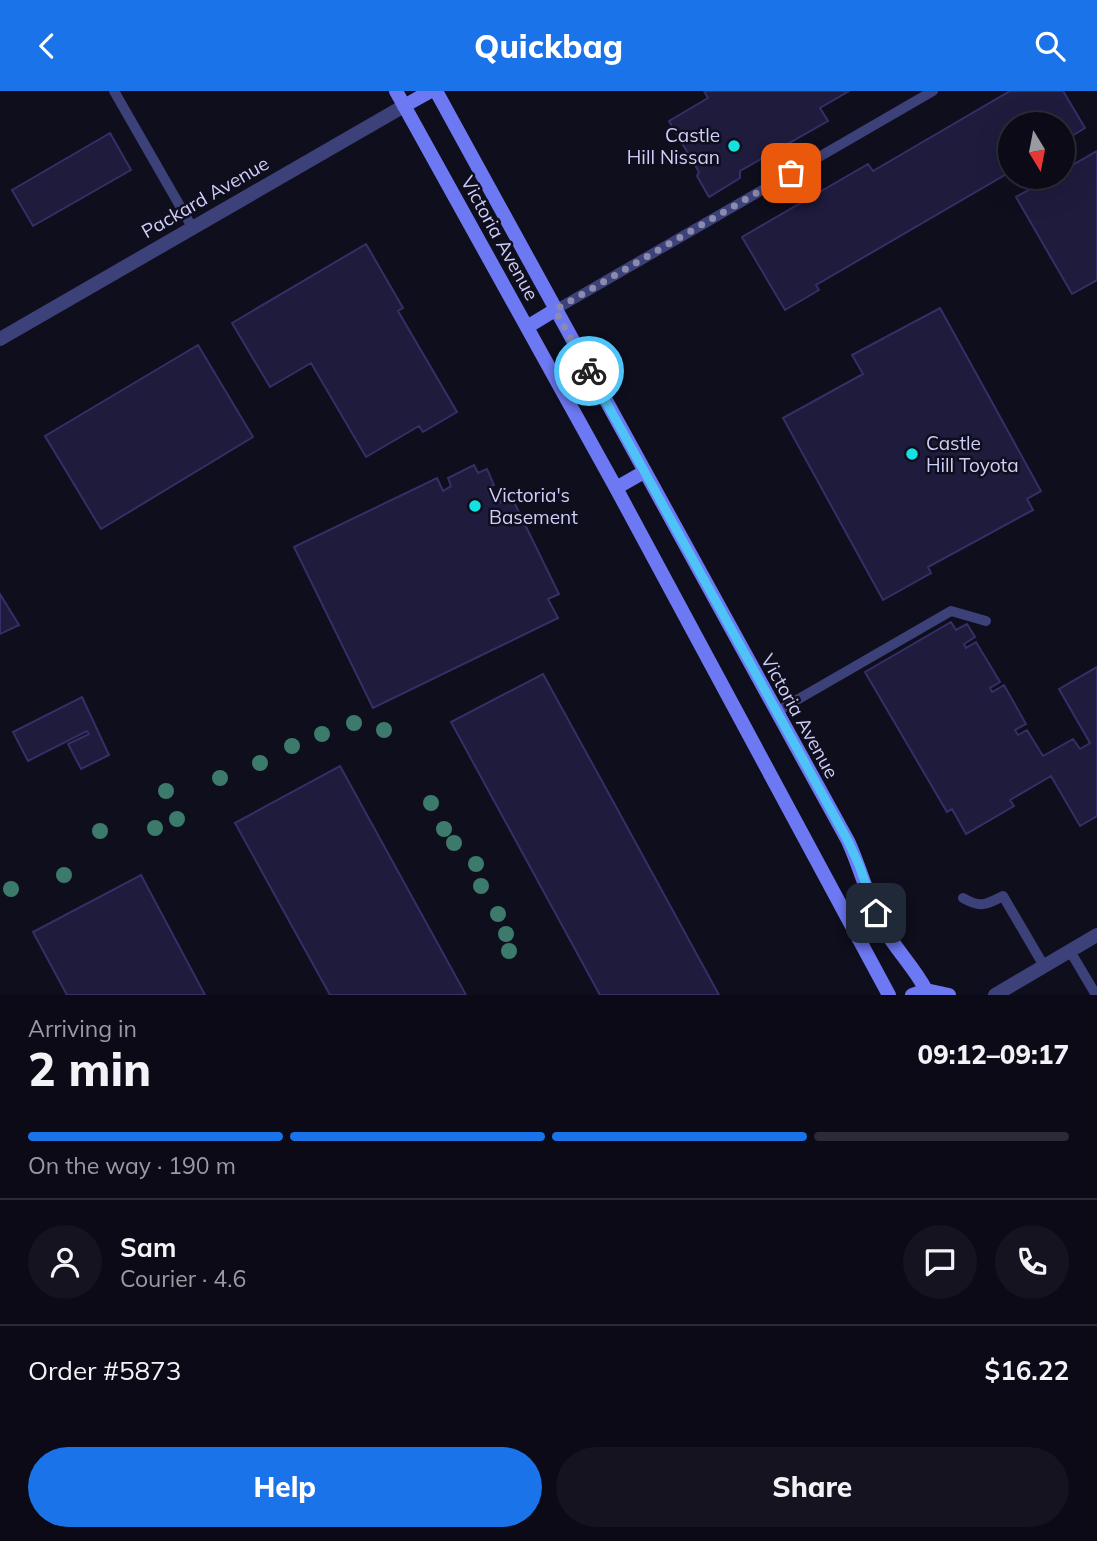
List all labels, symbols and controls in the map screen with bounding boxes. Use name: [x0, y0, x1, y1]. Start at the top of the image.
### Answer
text: Quickbag: [474, 26, 623, 66]
icon: back: [28, 27, 66, 65]
icon: search: [1031, 27, 1069, 65]
north arrow: [998, 112, 1074, 189]
map controls: [998, 112, 1075, 189]
place label: Castle Hill Nissan: [627, 123, 720, 169]
marker: Castle Hill Nissan: [726, 138, 742, 154]
pin: [761, 143, 821, 203]
street label: Packard Avenue: [137, 151, 273, 243]
icon: bag: [772, 154, 810, 192]
street label: Victoria Avenue: [456, 172, 544, 304]
courier: [554, 336, 624, 406]
icon: bike: [570, 352, 608, 390]
place label: Castle Hill Toyota: [926, 431, 1019, 477]
marker: Castle Hill Toyota: [904, 446, 920, 462]
place label: Victoria's Basement: [489, 483, 578, 529]
marker: Victoria's Basement: [467, 498, 483, 514]
street label: Victoria Avenue: [756, 650, 844, 782]
pin: [846, 883, 906, 943]
icon: home: [857, 894, 895, 932]
text: Arriving in: [28, 1014, 137, 1043]
text: 09:12–09:17: [918, 1038, 1069, 1071]
text: 2 min: [28, 1040, 151, 1098]
text: On the way · 190 m: [28, 1151, 236, 1180]
button: person: [28, 1225, 102, 1299]
button: chat: [903, 1225, 977, 1299]
button: phone: [995, 1225, 1069, 1299]
text: Sam: [120, 1231, 176, 1264]
text: Courier · 4.6: [120, 1264, 246, 1293]
text: Order #5873: [28, 1354, 181, 1387]
text: $16.22: [985, 1354, 1069, 1387]
button: Help: [28, 1447, 542, 1527]
button: Share: [556, 1447, 1069, 1527]

